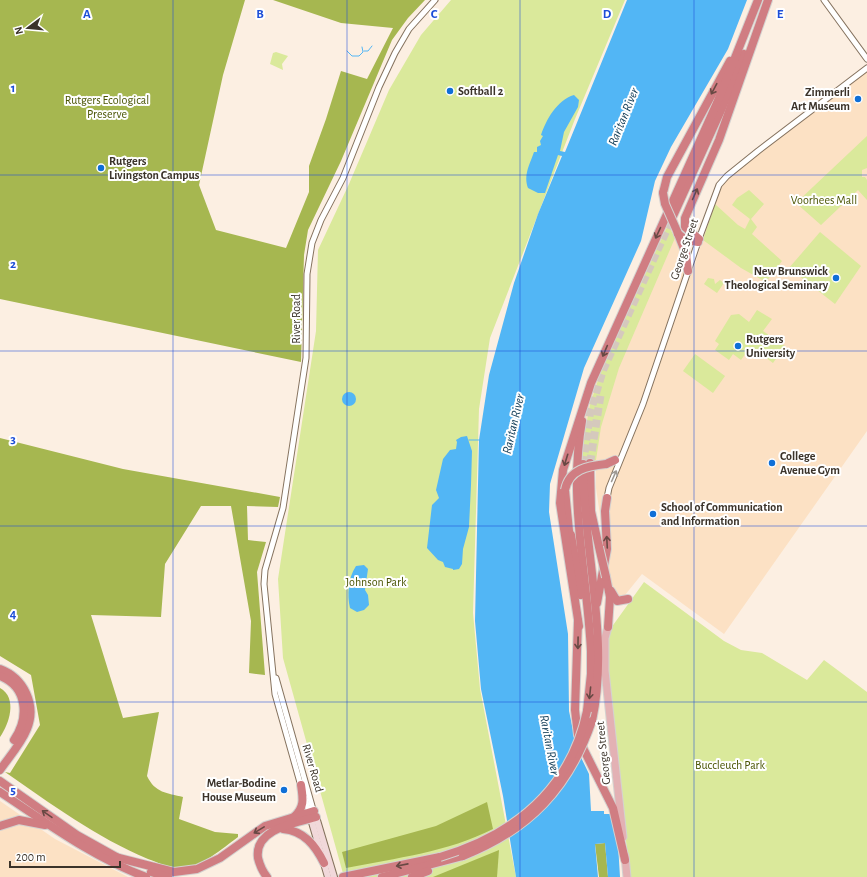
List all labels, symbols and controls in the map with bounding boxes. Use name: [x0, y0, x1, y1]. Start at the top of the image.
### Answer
north arrow: [8, 8, 48, 48]
text: A: [83, 8, 91, 21]
text: B: [256, 8, 264, 21]
text: C: [431, 8, 438, 21]
text: D: [603, 8, 612, 21]
text: E: [777, 8, 784, 21]
text: N: [13, 25, 25, 36]
text: 1: [11, 82, 15, 95]
one-way arrow: [710, 83, 718, 95]
place label: Softball 2: [458, 85, 504, 97]
marker: Softball 2: [445, 86, 455, 96]
water label: Raritan River: [607, 86, 642, 148]
place label: Zimmerli Art Museum: [791, 86, 850, 112]
park label: Rutgers Ecological Preserve: [65, 94, 149, 120]
marker: Zimmerli Art Museum: [853, 94, 863, 104]
place label: Rutgers Livingston Campus: [109, 155, 200, 181]
marker: Rutgers Livingston Campus: [96, 163, 106, 173]
one-way arrow: [692, 189, 699, 201]
park label: Voorhees Mall: [791, 194, 857, 206]
street label: George Street: [668, 217, 700, 281]
one-way arrow: [654, 227, 661, 239]
text: 2: [10, 258, 16, 271]
place label: New Brunswick Theological Seminary: [725, 265, 829, 292]
marker: New Brunswick Theological Seminary: [831, 273, 841, 283]
street label: River Road: [290, 294, 302, 344]
place label: Rutgers University: [746, 333, 796, 360]
marker: Rutgers University: [733, 341, 743, 351]
one-way arrow: [600, 345, 608, 357]
water label: Raritan River: [501, 392, 527, 455]
text: 3: [10, 433, 16, 446]
place label: College Avenue Gym: [780, 450, 840, 477]
one-way arrow: [562, 453, 569, 466]
marker: College Avenue Gym: [767, 458, 777, 468]
one-way arrow: [611, 470, 618, 482]
place label: School of Communication and Information: [661, 501, 783, 527]
marker: School of Communication and Information: [648, 509, 658, 519]
one-way arrow: [603, 536, 611, 549]
park label: Johnson Park: [346, 576, 407, 588]
text: 4: [10, 608, 17, 621]
one-way arrow: [575, 636, 582, 649]
one-way arrow: [586, 686, 593, 699]
water label: Raritan River: [537, 714, 561, 777]
street label: George Street: [594, 721, 612, 785]
street label: River Road: [300, 742, 326, 794]
park label: Buccleuch Park: [695, 759, 765, 771]
place label: Metlar-Bodine House Museum: [202, 777, 276, 803]
text: 5: [10, 784, 16, 797]
marker: Metlar-Bodine House Museum: [279, 785, 289, 795]
one-way arrow: [42, 810, 53, 818]
one-way arrow: [253, 826, 265, 834]
scale bar: [10, 843, 120, 869]
text: 200 m: [16, 851, 46, 863]
one-way arrow: [396, 862, 409, 870]

